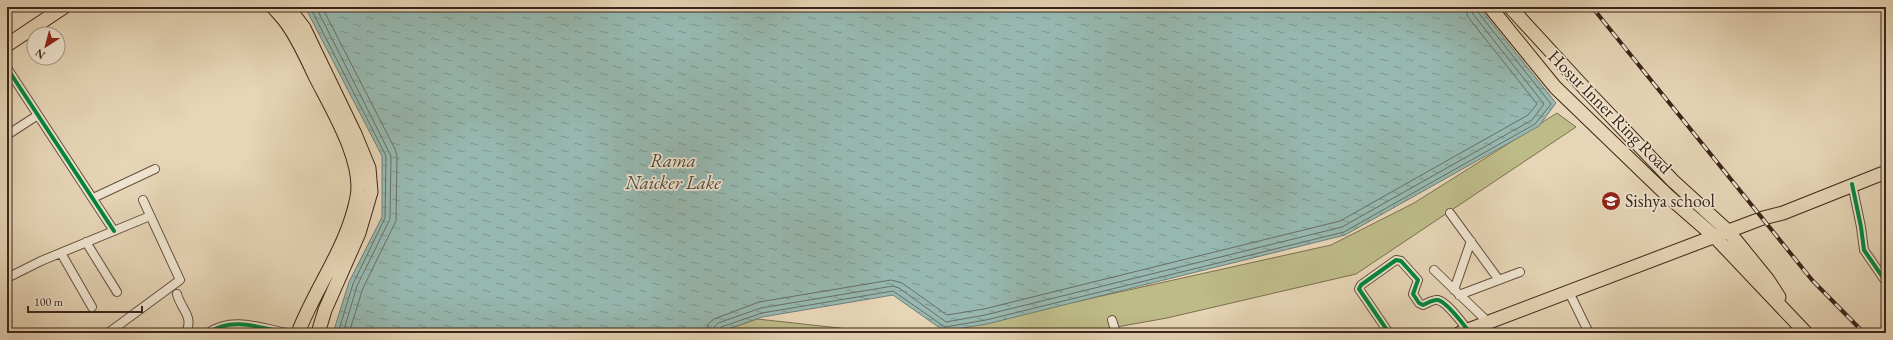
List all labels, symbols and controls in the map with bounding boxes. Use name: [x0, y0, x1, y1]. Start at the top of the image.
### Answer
north arrow: [26, 26, 66, 66]
street label: Hosur Inner Ring Road: [1544, 45, 1678, 179]
text: N: [32, 46, 48, 62]
water label: Rama Naicker Lake: [624, 148, 721, 195]
place label: Sishya school: [1625, 189, 1715, 212]
school or university icon: Sishya school: [1600, 190, 1622, 212]
scale bar: [28, 288, 142, 314]
text: 100 m: [34, 294, 64, 310]

